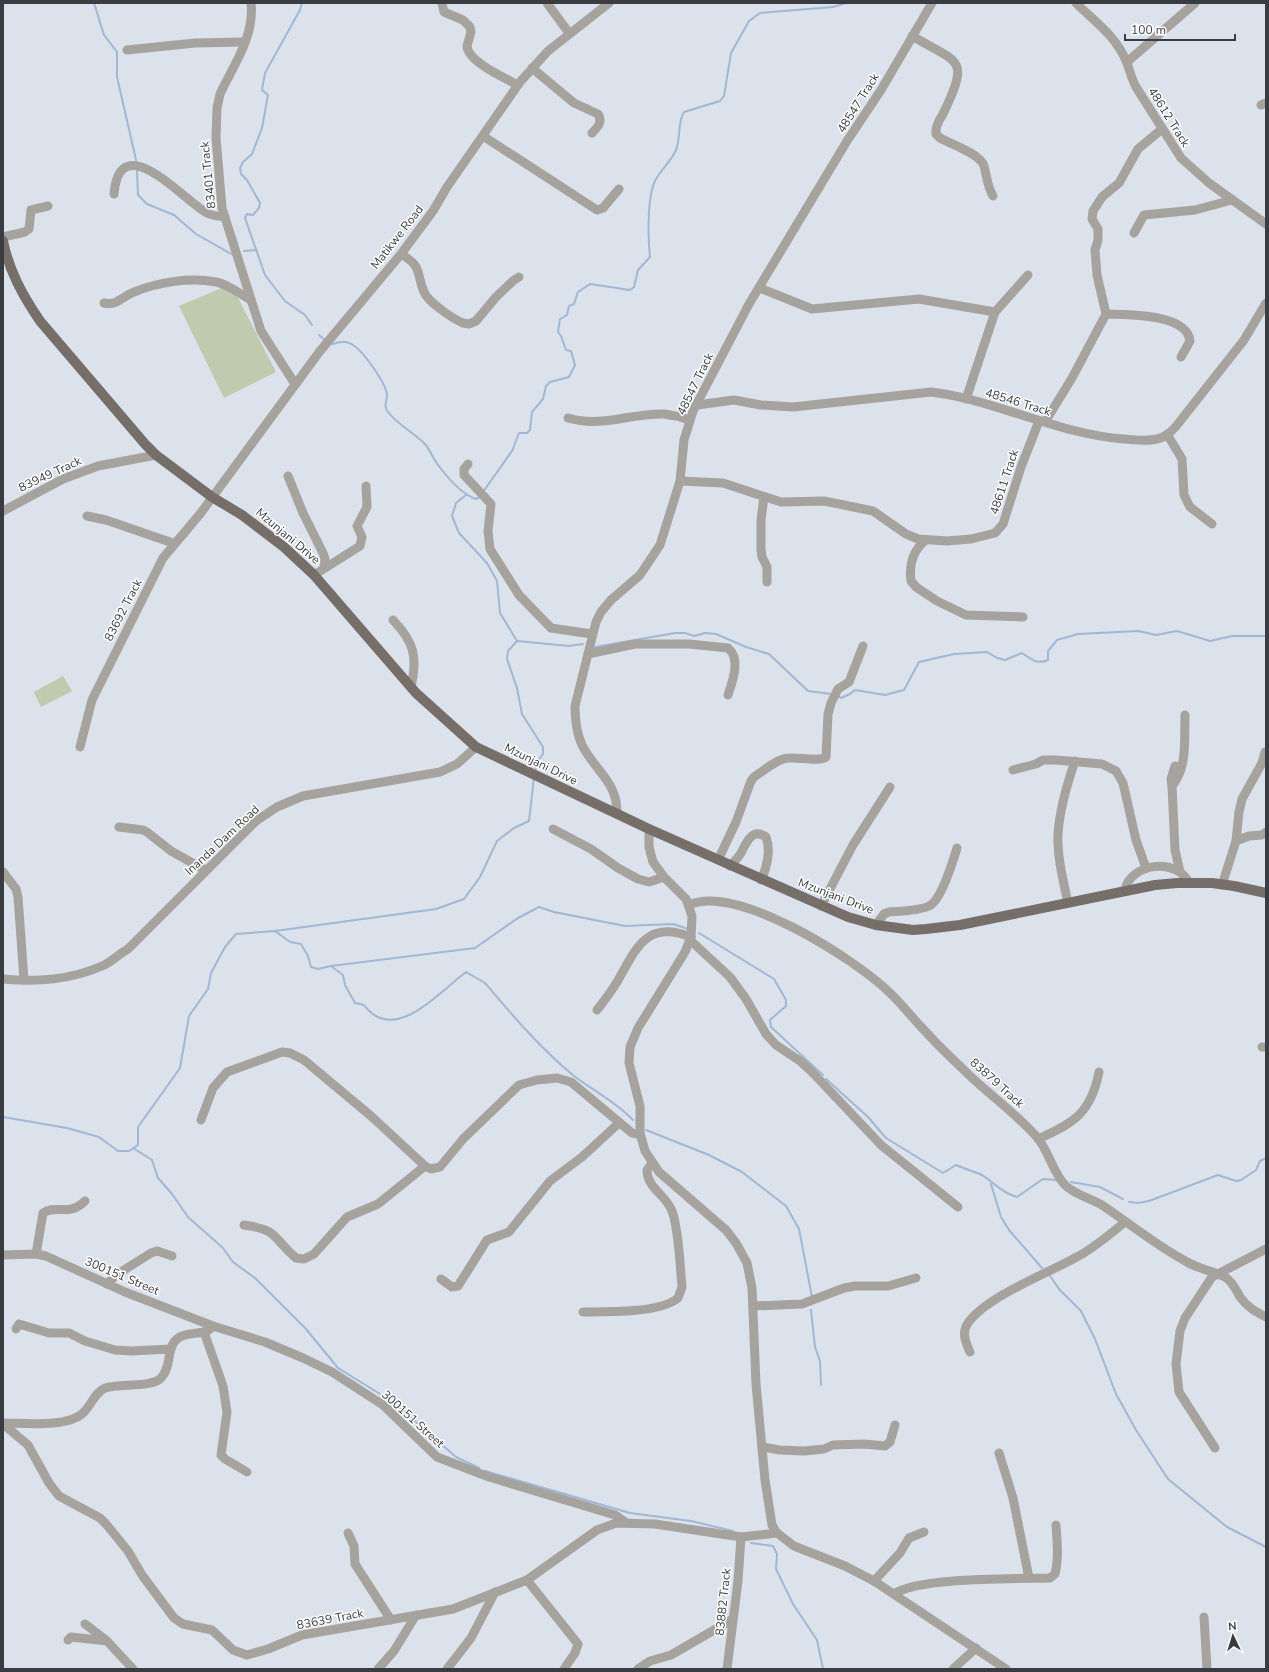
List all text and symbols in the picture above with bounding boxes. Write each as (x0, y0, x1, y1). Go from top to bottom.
scale bar (1125, 16, 1235, 42)
text: 100 m (1131, 22, 1166, 38)
street label: 48547 Track (833, 69, 883, 136)
street label: 48612 Track (1144, 84, 1194, 151)
street label: 83401 Track (196, 140, 219, 209)
street label: Matikwe Road (367, 202, 427, 272)
street label: 48547 Track (673, 349, 717, 418)
street label: 48546 Track (983, 384, 1054, 420)
street label: 48611 Track (986, 446, 1022, 517)
street label: 83949 Track (16, 452, 85, 496)
street label: Mzunjani Drive (252, 504, 324, 568)
street label: 83692 Track (101, 575, 146, 644)
street label: Mzunjani Drive (502, 739, 580, 789)
street label: Inanda Dam Road (181, 801, 263, 879)
street label: Mzunjani Drive (796, 874, 876, 918)
street label: 83879 Track (967, 1054, 1028, 1112)
street label: 300151 Street (82, 1253, 162, 1299)
street label: 300151 Street (378, 1387, 448, 1452)
street label: 83882 Track (712, 1567, 735, 1636)
street label: 83639 Track (295, 1605, 366, 1633)
north arrow (1213, 1616, 1253, 1656)
text: N (1228, 1619, 1237, 1634)

